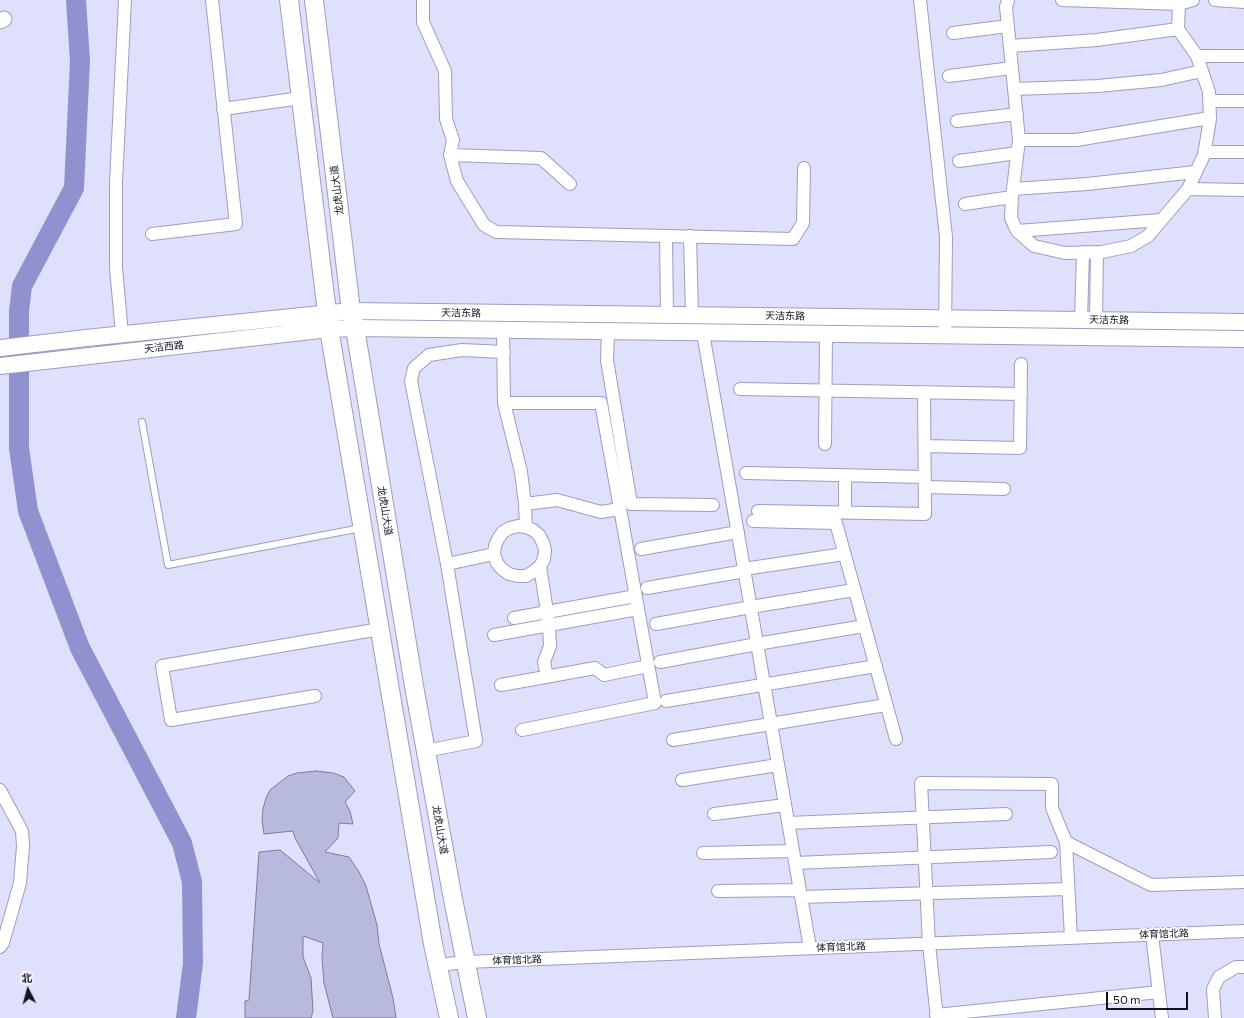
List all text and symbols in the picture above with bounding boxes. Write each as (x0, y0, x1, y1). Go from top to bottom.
street label: 龙虎山大道 (328, 164, 346, 216)
street label: 天洁东路 (441, 307, 481, 319)
street label: 天洁东路 (765, 310, 805, 322)
street label: 天洁东路 (1089, 314, 1129, 326)
street label: 天洁西路 (143, 339, 185, 355)
street label: 龙虎山大道 (375, 485, 395, 537)
street label: 龙虎山大道 (430, 804, 450, 856)
street label: 体育馆北路 (1139, 927, 1189, 941)
street label: 体育馆北路 (816, 940, 866, 954)
street label: 体育馆北路 (492, 953, 542, 967)
north arrow (8, 970, 48, 1010)
text: 北 (21, 971, 33, 985)
scale bar (1108, 984, 1190, 1010)
text: 50 m (1113, 992, 1141, 1006)

